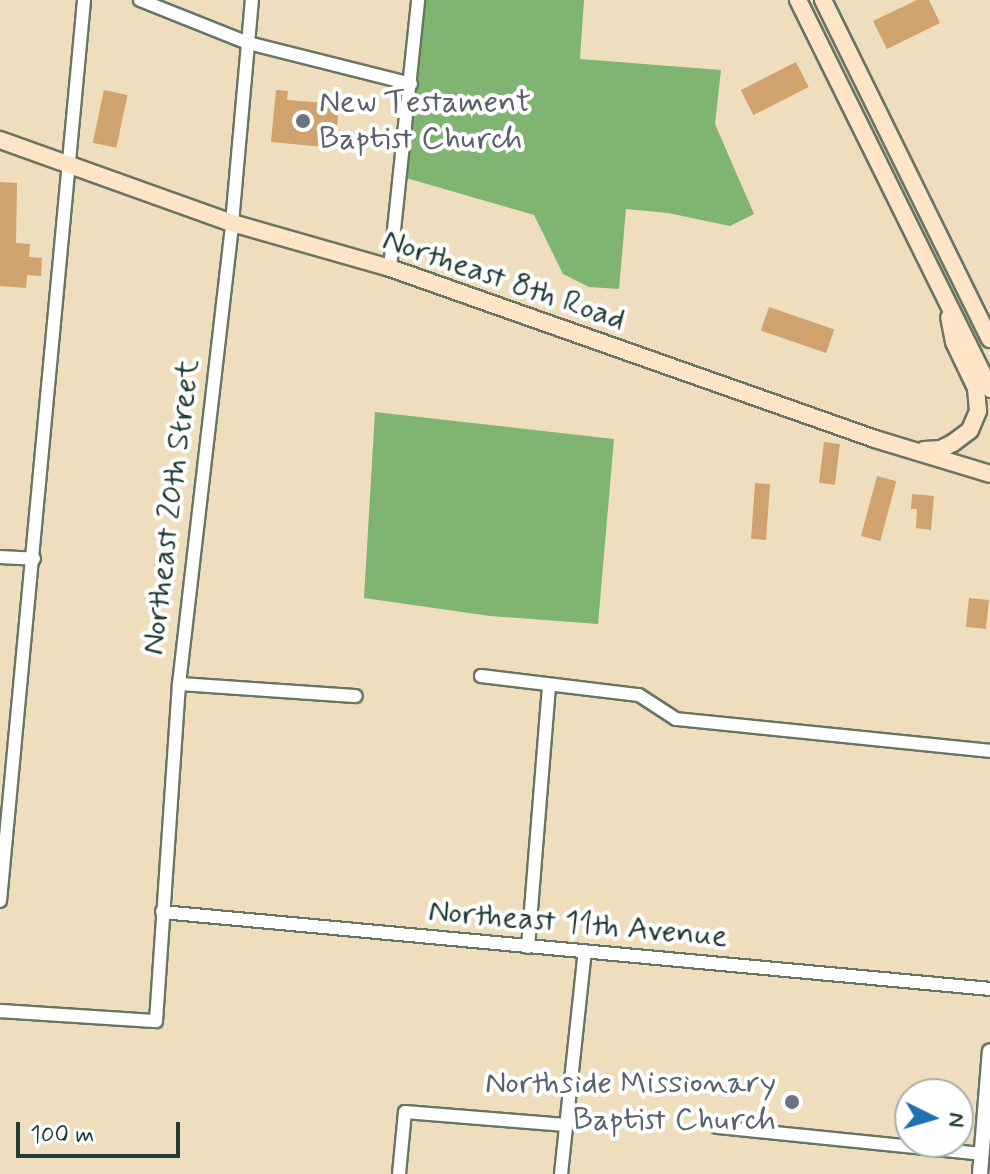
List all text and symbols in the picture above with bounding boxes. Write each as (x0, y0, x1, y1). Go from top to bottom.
place label: New Testament Baptist Church (319, 84, 524, 159)
marker: New Testament Baptist Church (294, 112, 312, 130)
street label: Northeast 8th Road (378, 220, 630, 340)
street label: Northeast 20th Street (134, 357, 208, 657)
street label: Northeast 11th Avenue (427, 892, 729, 956)
place label: Northside Missionary Baptist Church (498, 1065, 776, 1140)
north arrow (894, 1078, 974, 1158)
marker: Northside Missionary Baptist Church (783, 1093, 801, 1111)
scale bar (20, 1106, 184, 1156)
text: N (941, 1111, 971, 1128)
text: 100 m (30, 1120, 94, 1151)

